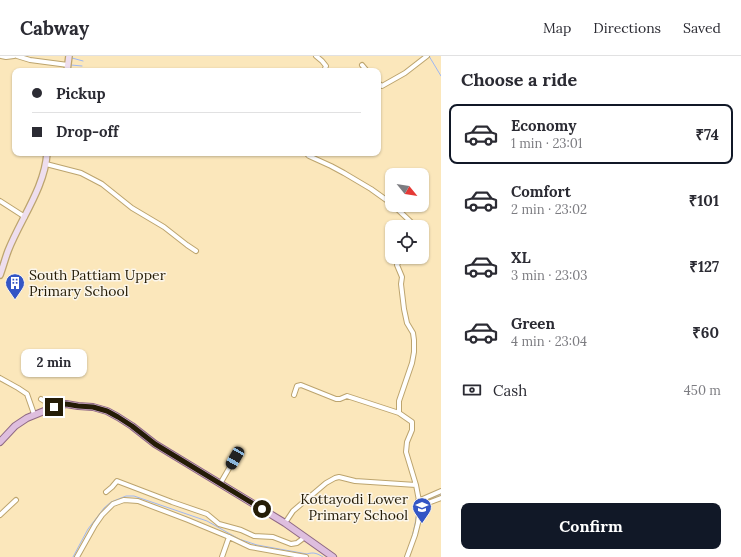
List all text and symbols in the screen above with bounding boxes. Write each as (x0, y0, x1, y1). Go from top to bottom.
text: Cabway (20, 16, 89, 40)
text: Map (543, 19, 571, 37)
text: Directions (593, 19, 661, 37)
text: Saved (683, 19, 721, 37)
text: Choose a ride (461, 68, 577, 91)
text: Pickup (56, 84, 105, 103)
icon: car (463, 116, 499, 152)
text: Economy (511, 116, 576, 135)
text: Drop-off (56, 122, 118, 141)
text: ₹74 (695, 125, 719, 144)
text: 1 min · 23:01 (511, 135, 583, 152)
north arrow (385, 168, 429, 212)
map controls (385, 168, 429, 264)
icon: car (463, 182, 499, 218)
text: Comfort (511, 182, 571, 201)
text: ₹101 (689, 191, 719, 210)
text: 2 min · 23:02 (511, 201, 587, 218)
button: locate (385, 220, 429, 264)
icon: car (463, 248, 499, 284)
text: XL (511, 248, 531, 267)
text: ₹127 (689, 257, 719, 276)
place label: South Pattiam Upper Primary School (29, 266, 166, 300)
text: 3 min · 23:03 (511, 267, 588, 284)
building icon: South Pattiam Upper Primary School (4, 272, 26, 300)
icon: car (463, 314, 499, 350)
text: Green (511, 314, 555, 333)
text: ₹60 (692, 323, 719, 342)
text: 4 min · 23:04 (511, 333, 587, 350)
callout: 2 min (21, 349, 87, 377)
text: 2 min (37, 354, 71, 371)
icon: cash (461, 379, 483, 401)
text: Cash (493, 381, 527, 400)
text: 450 m (684, 382, 721, 399)
route end (45, 398, 63, 416)
car (224, 445, 246, 471)
place label: Kottayodi Lower Primary School (300, 490, 408, 524)
school or university icon: Kottayodi Lower Primary School (411, 496, 433, 524)
route start (253, 500, 271, 518)
button: Confirm (461, 503, 721, 549)

